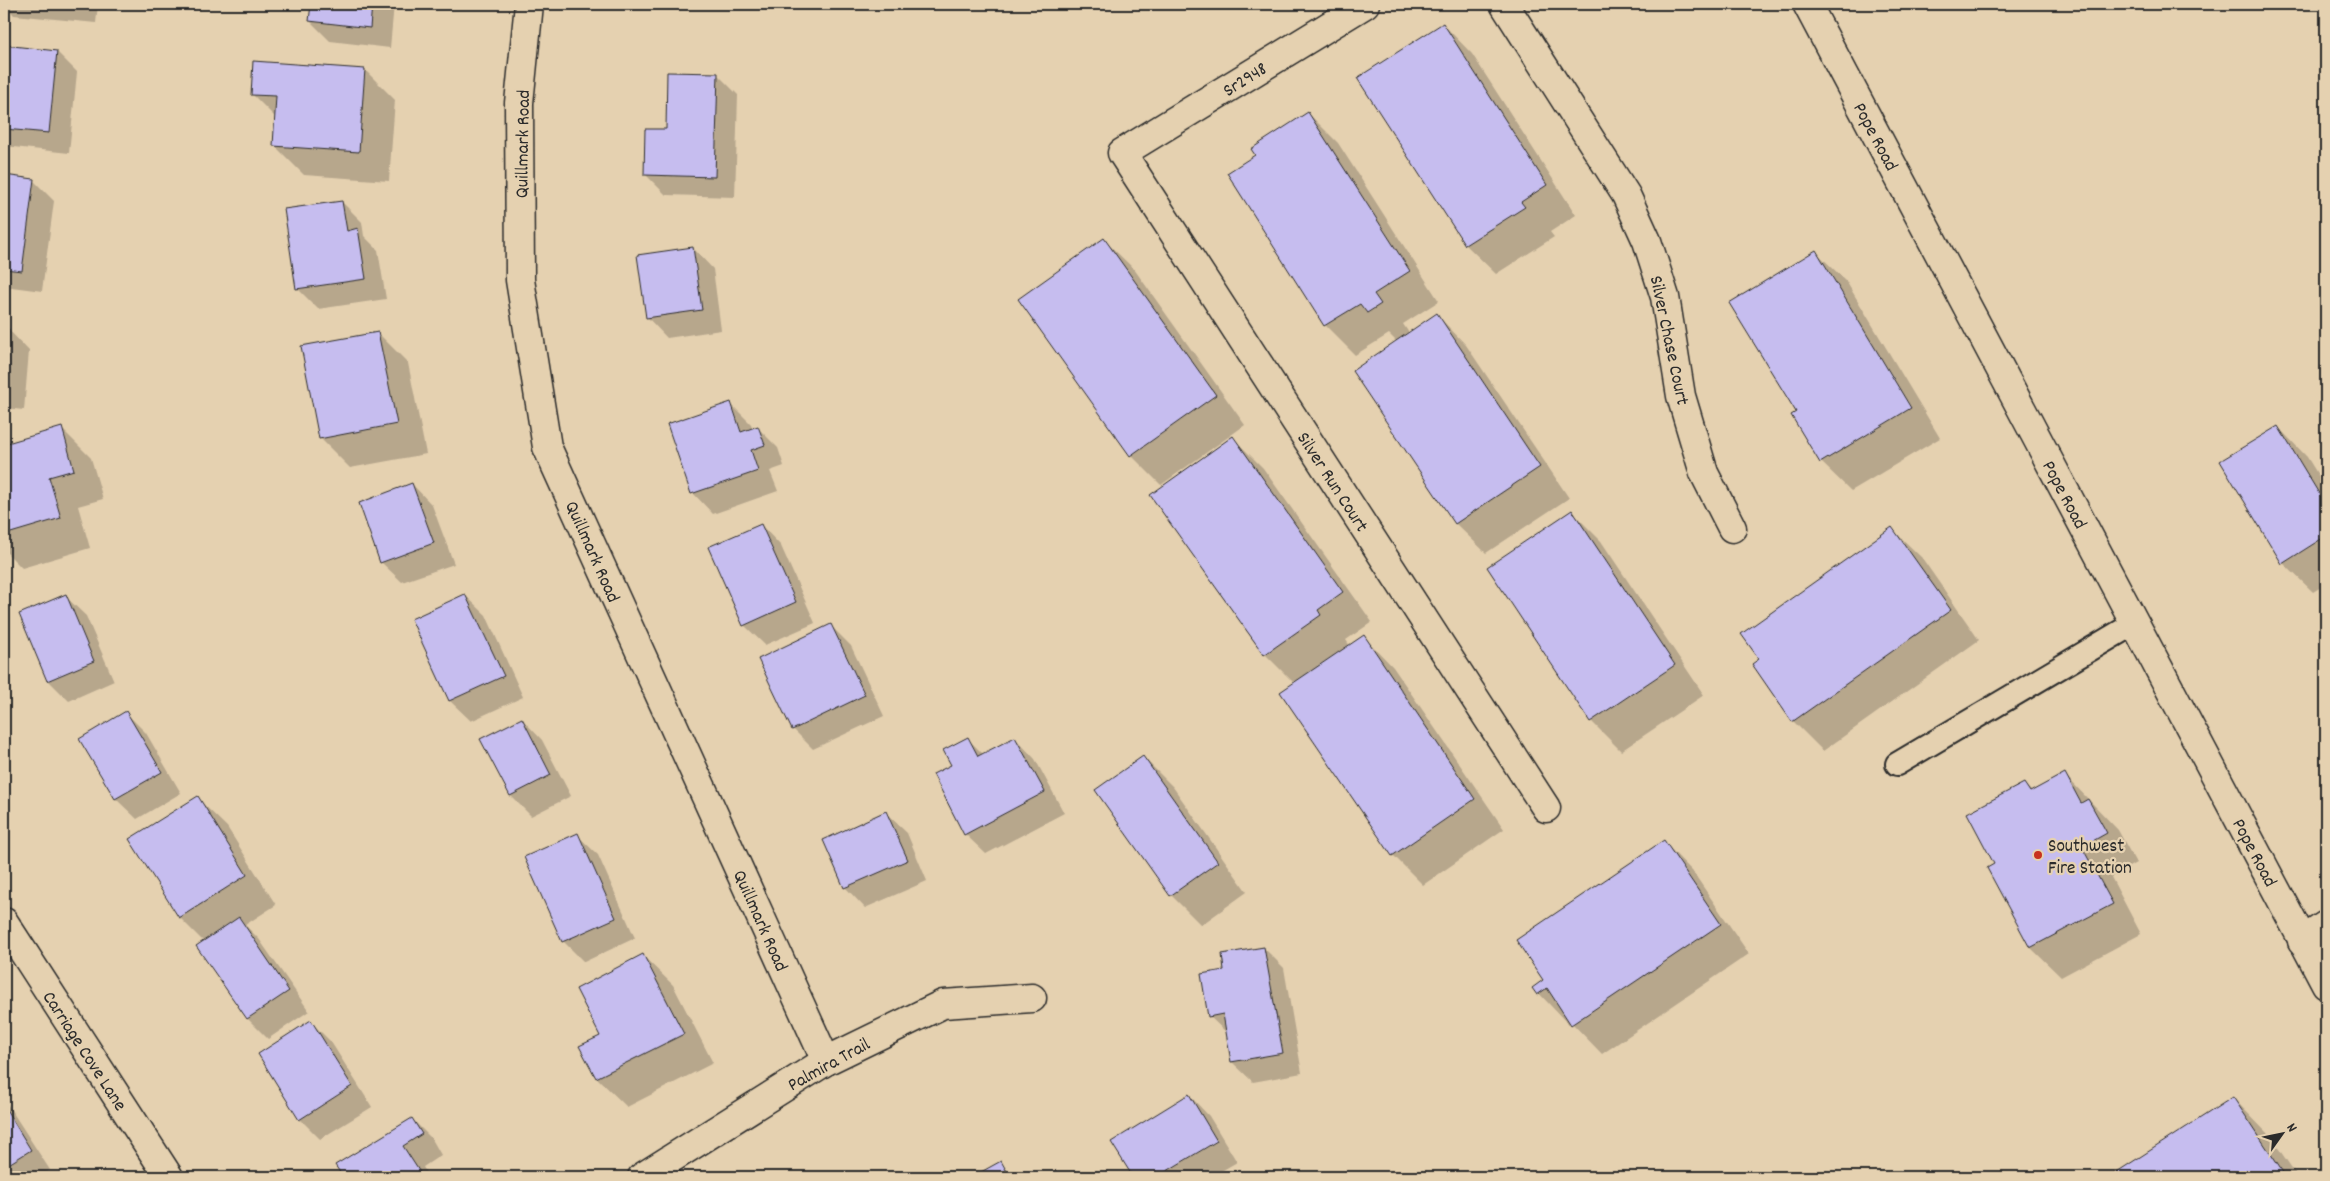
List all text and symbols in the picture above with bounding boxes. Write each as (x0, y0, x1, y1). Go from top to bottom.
street label: Sr2948 (1218, 57, 1273, 105)
street label: Quillmark Road (510, 90, 539, 199)
street label: Pope Road (1845, 99, 1903, 177)
street label: Silver Chase Court (1641, 273, 1694, 408)
street label: Silver Run Court (1288, 427, 1374, 538)
street label: Pope Road (2034, 457, 2092, 535)
street label: Quillmark Road (556, 497, 625, 607)
street label: Pope Road (2224, 815, 2282, 893)
place label: Southwest Fire Station (2048, 834, 2132, 883)
marker: Southwest Fire Station (2032, 849, 2044, 861)
street label: Quillmark Road (724, 866, 793, 976)
street label: Carriage Cove Lane (34, 987, 132, 1117)
street label: Palmira Trail (784, 1032, 876, 1100)
north arrow (2258, 1108, 2308, 1158)
text: N (2281, 1120, 2302, 1136)

